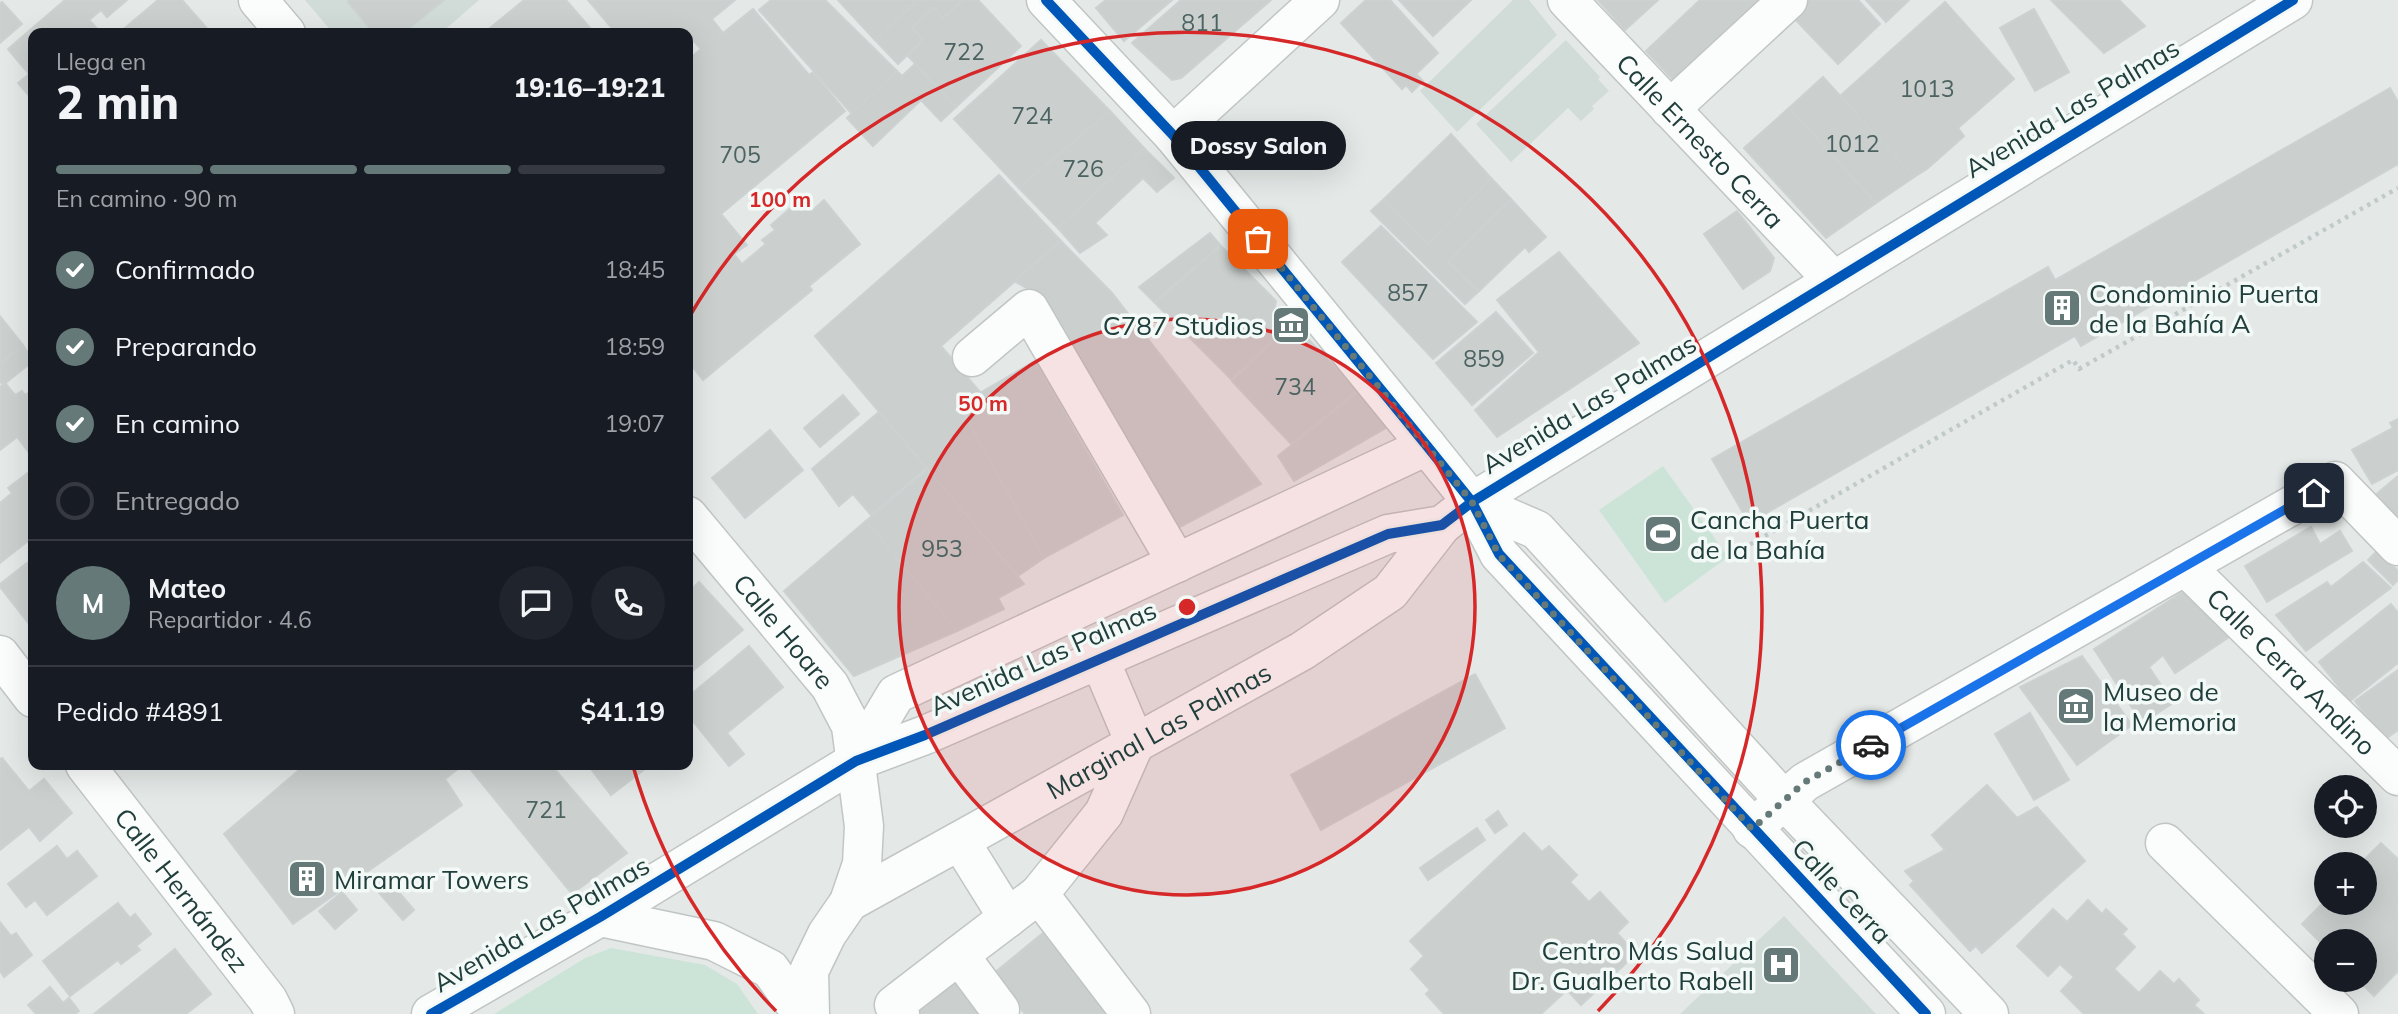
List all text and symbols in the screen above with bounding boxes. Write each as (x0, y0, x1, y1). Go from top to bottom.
house number: 811 (1181, 8, 1223, 37)
street label: Avenida Las Palmas (1959, 31, 2185, 185)
house number: 722 (943, 37, 985, 66)
street label: Calle Ernesto Cerra (1610, 46, 1792, 235)
text: Llega en (56, 47, 146, 76)
text: 19:16–19:21 (514, 71, 665, 104)
text: 2 min (56, 73, 179, 131)
house number: 1013 (1899, 74, 1955, 103)
house number: 724 (1011, 101, 1053, 130)
callout: Dossy Salon (1170, 120, 1346, 169)
house number: 1012 (1824, 129, 1880, 158)
text: Dossy Salon (1190, 131, 1327, 160)
house number: 705 (719, 140, 761, 169)
house number: 726 (1062, 154, 1104, 183)
text: En camino · 90 m (56, 184, 238, 213)
text: 100 m (749, 186, 811, 212)
pin (1228, 209, 1288, 269)
icon: bag (1239, 220, 1277, 258)
icon: check (56, 251, 94, 289)
text: Confirmado (115, 253, 255, 286)
text: 18:45 (605, 255, 665, 284)
place label: Condominio Puerta de la Bahía A (2089, 277, 2319, 340)
house number: 857 (1387, 278, 1429, 307)
building icon: Condominio Puerta de la Bahía A (2041, 287, 2083, 329)
museum icon: C787 Studios (1270, 304, 1312, 346)
place label: C787 Studios (1103, 309, 1264, 342)
street label: Avenida Las Palmas (1476, 327, 1702, 481)
icon: check (56, 328, 94, 366)
text: Preparando (115, 330, 257, 363)
text: 18:59 (605, 332, 665, 361)
house number: 859 (1463, 344, 1505, 373)
house number: 734 (1274, 372, 1316, 401)
text: 50 m (958, 390, 1008, 416)
icon: check (56, 405, 94, 443)
text: En camino (115, 407, 240, 440)
text: 19:07 (605, 409, 665, 438)
pin (2284, 463, 2344, 523)
icon: home (2295, 474, 2333, 512)
text: Entregado (115, 484, 240, 517)
place label: Cancha Puerta de la Bahía (1690, 503, 1869, 566)
sports icon: Cancha Puerta de la Bahía (1642, 513, 1684, 555)
house number: 953 (921, 534, 963, 563)
button: chat (499, 566, 573, 640)
button: phone (591, 566, 665, 640)
street label: Calle Hoare (727, 567, 842, 695)
text: Mateo (148, 572, 226, 605)
street label: Calle Cerra Andino (2200, 581, 2383, 762)
text: M (82, 587, 104, 620)
street label: Avenida Las Palmas (925, 593, 1161, 723)
centre of rings (1175, 595, 1199, 619)
text: Repartidor · 4.6 (148, 605, 312, 634)
street label: Marginal Las Palmas (1040, 655, 1277, 806)
place label: Museo de la Memoria (2103, 675, 2237, 738)
museum icon: Museo de la Memoria (2055, 685, 2097, 727)
text: Pedido #4891 (56, 695, 224, 728)
text: $41.19 (581, 695, 665, 728)
courier (1836, 710, 1906, 780)
icon: car (1852, 726, 1890, 764)
map controls (2314, 775, 2377, 992)
button: locate (2314, 775, 2377, 838)
house number: 721 (525, 795, 567, 824)
street label: Calle Hernández (108, 801, 256, 978)
street label: Calle Cerra (1785, 832, 1899, 950)
street label: Avenida Las Palmas (427, 849, 655, 999)
button: + (2314, 852, 2377, 915)
building icon: Miramar Towers (286, 858, 328, 900)
place label: Miramar Towers (334, 863, 529, 896)
button: − (2314, 929, 2377, 992)
place label: Centro Más Salud Dr. Gualberto Rabell (1511, 934, 1754, 997)
hospital icon: Centro Más Salud Dr. Gualberto Rabell (1760, 944, 1802, 986)

